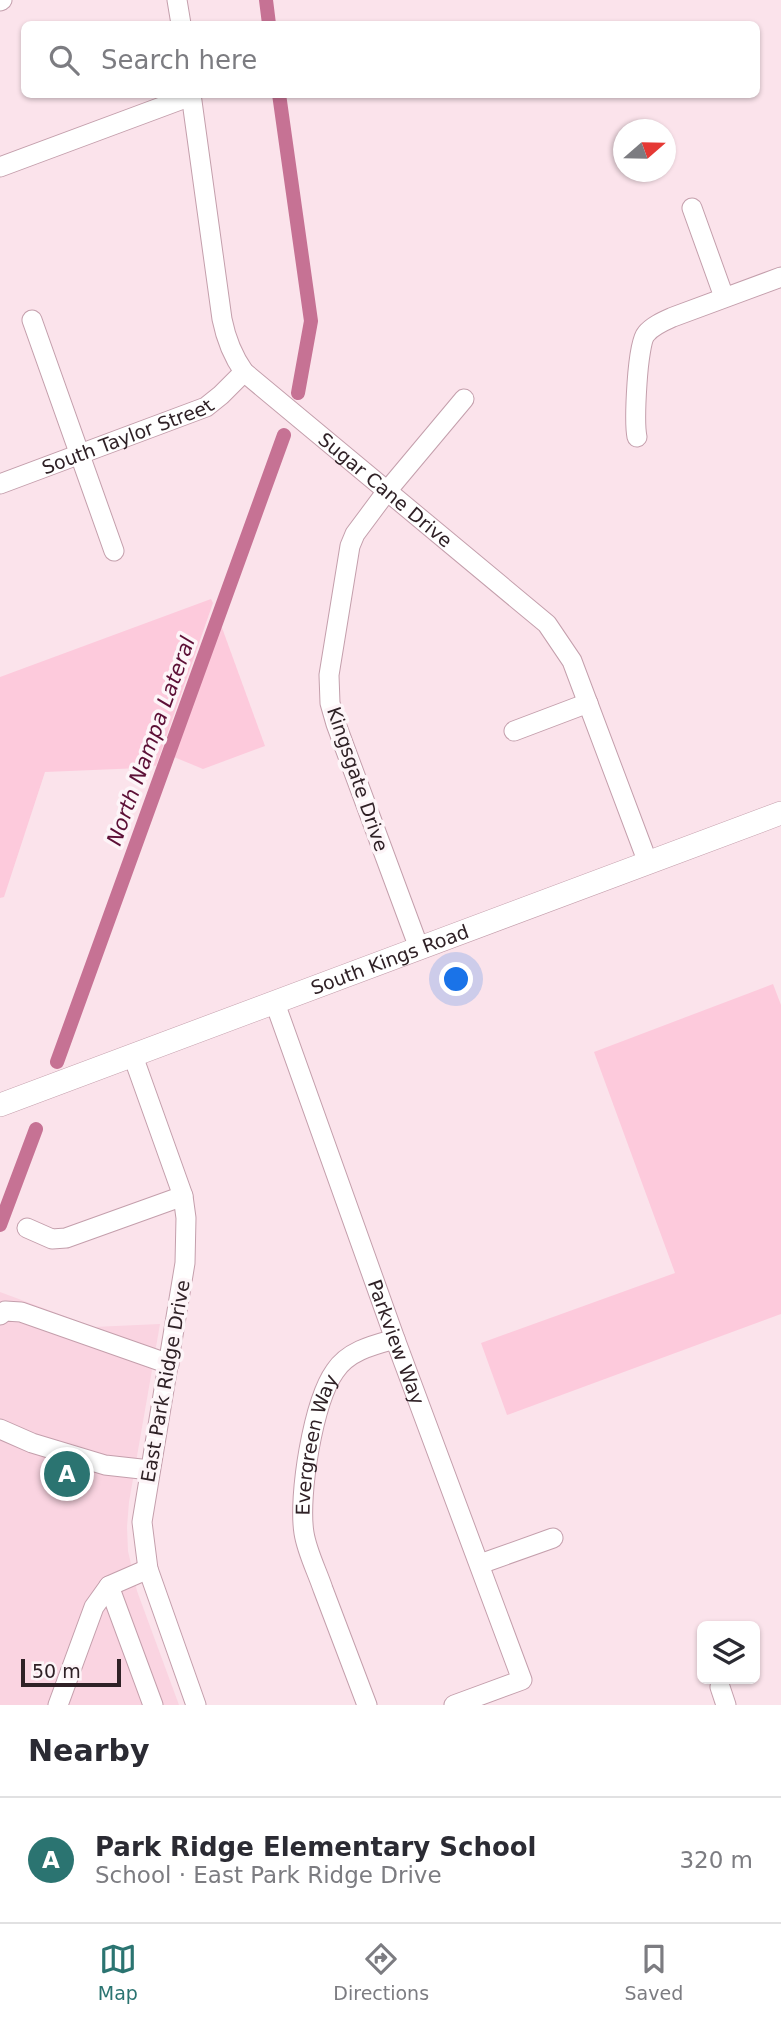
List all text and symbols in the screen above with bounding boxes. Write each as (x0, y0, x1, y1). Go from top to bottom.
search box (21, 21, 760, 98)
icon: search (45, 41, 83, 79)
text: Search here (101, 45, 257, 75)
north arrow (613, 119, 676, 182)
street label: South Taylor Street (39, 394, 218, 478)
street label: Sugar Cane Drive (314, 428, 457, 552)
water label: North Nampa Lateral (102, 633, 200, 849)
street label: Kingsgate Drive (323, 704, 393, 854)
street label: South Kings Road (308, 920, 472, 999)
your location (439, 962, 473, 996)
street label: Parkview Way (364, 1276, 429, 1407)
street label: East Park Ridge Drive (136, 1278, 194, 1484)
street label: Evergreen Way (292, 1370, 342, 1516)
pin: A (44, 1448, 90, 1500)
map controls (697, 1621, 760, 1684)
button: layers (697, 1621, 760, 1684)
scale bar (21, 1656, 121, 1688)
text: 50 m (32, 1660, 81, 1682)
text: Nearby (28, 1733, 150, 1768)
text: Park Ridge Elementary School (95, 1832, 537, 1862)
text: A (42, 1847, 60, 1873)
text: 320 m (679, 1847, 753, 1873)
text: School · East Park Ridge Drive (95, 1862, 442, 1888)
tab: Map (98, 1940, 138, 2004)
tab: Directions (333, 1940, 429, 2004)
tab: Saved (625, 1940, 683, 2004)

